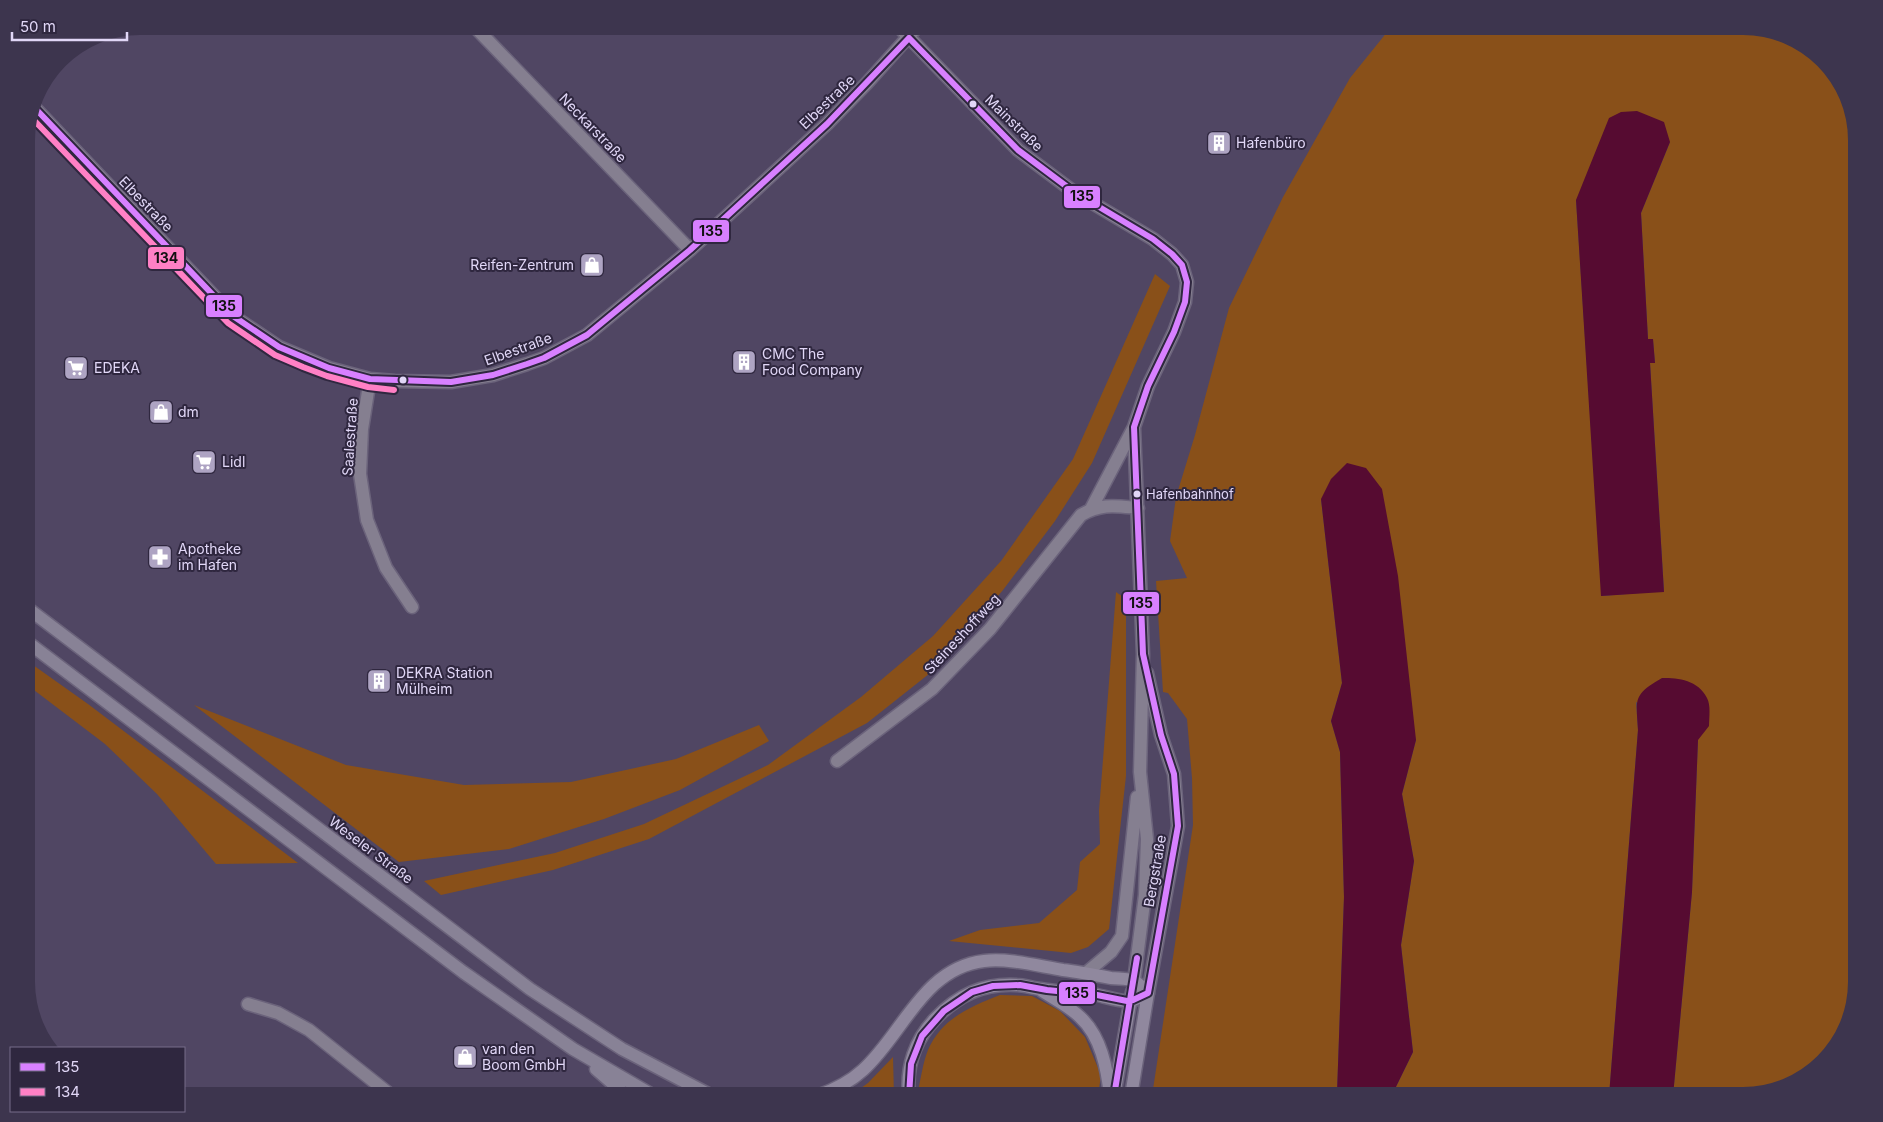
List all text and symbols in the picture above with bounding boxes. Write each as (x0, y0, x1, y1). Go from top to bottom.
scale bar (12, 10, 128, 42)
text: 50 m (20, 17, 56, 36)
street label: Elbestraße (795, 71, 858, 132)
street label: Neckarstraße (556, 90, 631, 166)
street label: Mainstraße (982, 91, 1047, 154)
unlabelled marker (968, 99, 978, 109)
building icon: Hafenbüro (1206, 130, 1232, 156)
place label: Hafenbüro (1236, 134, 1306, 151)
street label: Elbestraße (116, 172, 177, 235)
line badge: 135 (1063, 185, 1101, 209)
text: 135 (1070, 187, 1094, 204)
line badge: 135 (692, 219, 730, 243)
text: 135 (699, 222, 723, 239)
line badge: 134 (147, 246, 185, 270)
text: 134 (154, 249, 178, 266)
shop icon: Reifen-Zentrum (579, 252, 605, 278)
place label: Reifen-Zentrum (470, 256, 574, 273)
line badge: 135 (205, 294, 243, 318)
text: 135 (212, 297, 236, 314)
street label: Elbestraße (482, 328, 554, 369)
place label: CMC The Food Company (762, 345, 863, 378)
building icon: CMC The Food Company (731, 349, 757, 375)
supermarket icon: EDEKA (63, 355, 89, 381)
place label: EDEKA (94, 359, 140, 376)
unlabelled marker (398, 375, 408, 385)
street label: Saalestraße (338, 397, 361, 477)
shop icon: dm (148, 399, 174, 425)
place label: dm (178, 403, 199, 420)
supermarket icon: Lidl (191, 449, 217, 475)
place label: Lidl (222, 453, 245, 470)
place label: Hafenbahnhof (1146, 486, 1234, 502)
marker: Hafenbahnhof (1132, 489, 1142, 499)
place label: Apotheke im Hafen (178, 540, 241, 573)
pharmacy icon: Apotheke im Hafen (147, 544, 173, 570)
street label: Steineshoffweg (920, 590, 1003, 677)
line badge: 135 (1122, 591, 1160, 615)
text: 135 (1129, 594, 1153, 611)
place label: DEKRA Station Mülheim (396, 664, 493, 697)
building icon: DEKRA Station Mülheim (366, 668, 392, 694)
street label: Weseler Straße (326, 812, 417, 887)
street label: Bergstraße (1140, 834, 1169, 908)
line badge: 135 (1058, 981, 1096, 1005)
text: 135 (1065, 984, 1089, 1001)
place label: van den Boom GmbH (482, 1040, 566, 1073)
shop icon: van den Boom GmbH (452, 1044, 478, 1070)
legend (10, 1047, 185, 1112)
text: 135 (55, 1057, 80, 1076)
text: 134 (55, 1082, 80, 1101)

